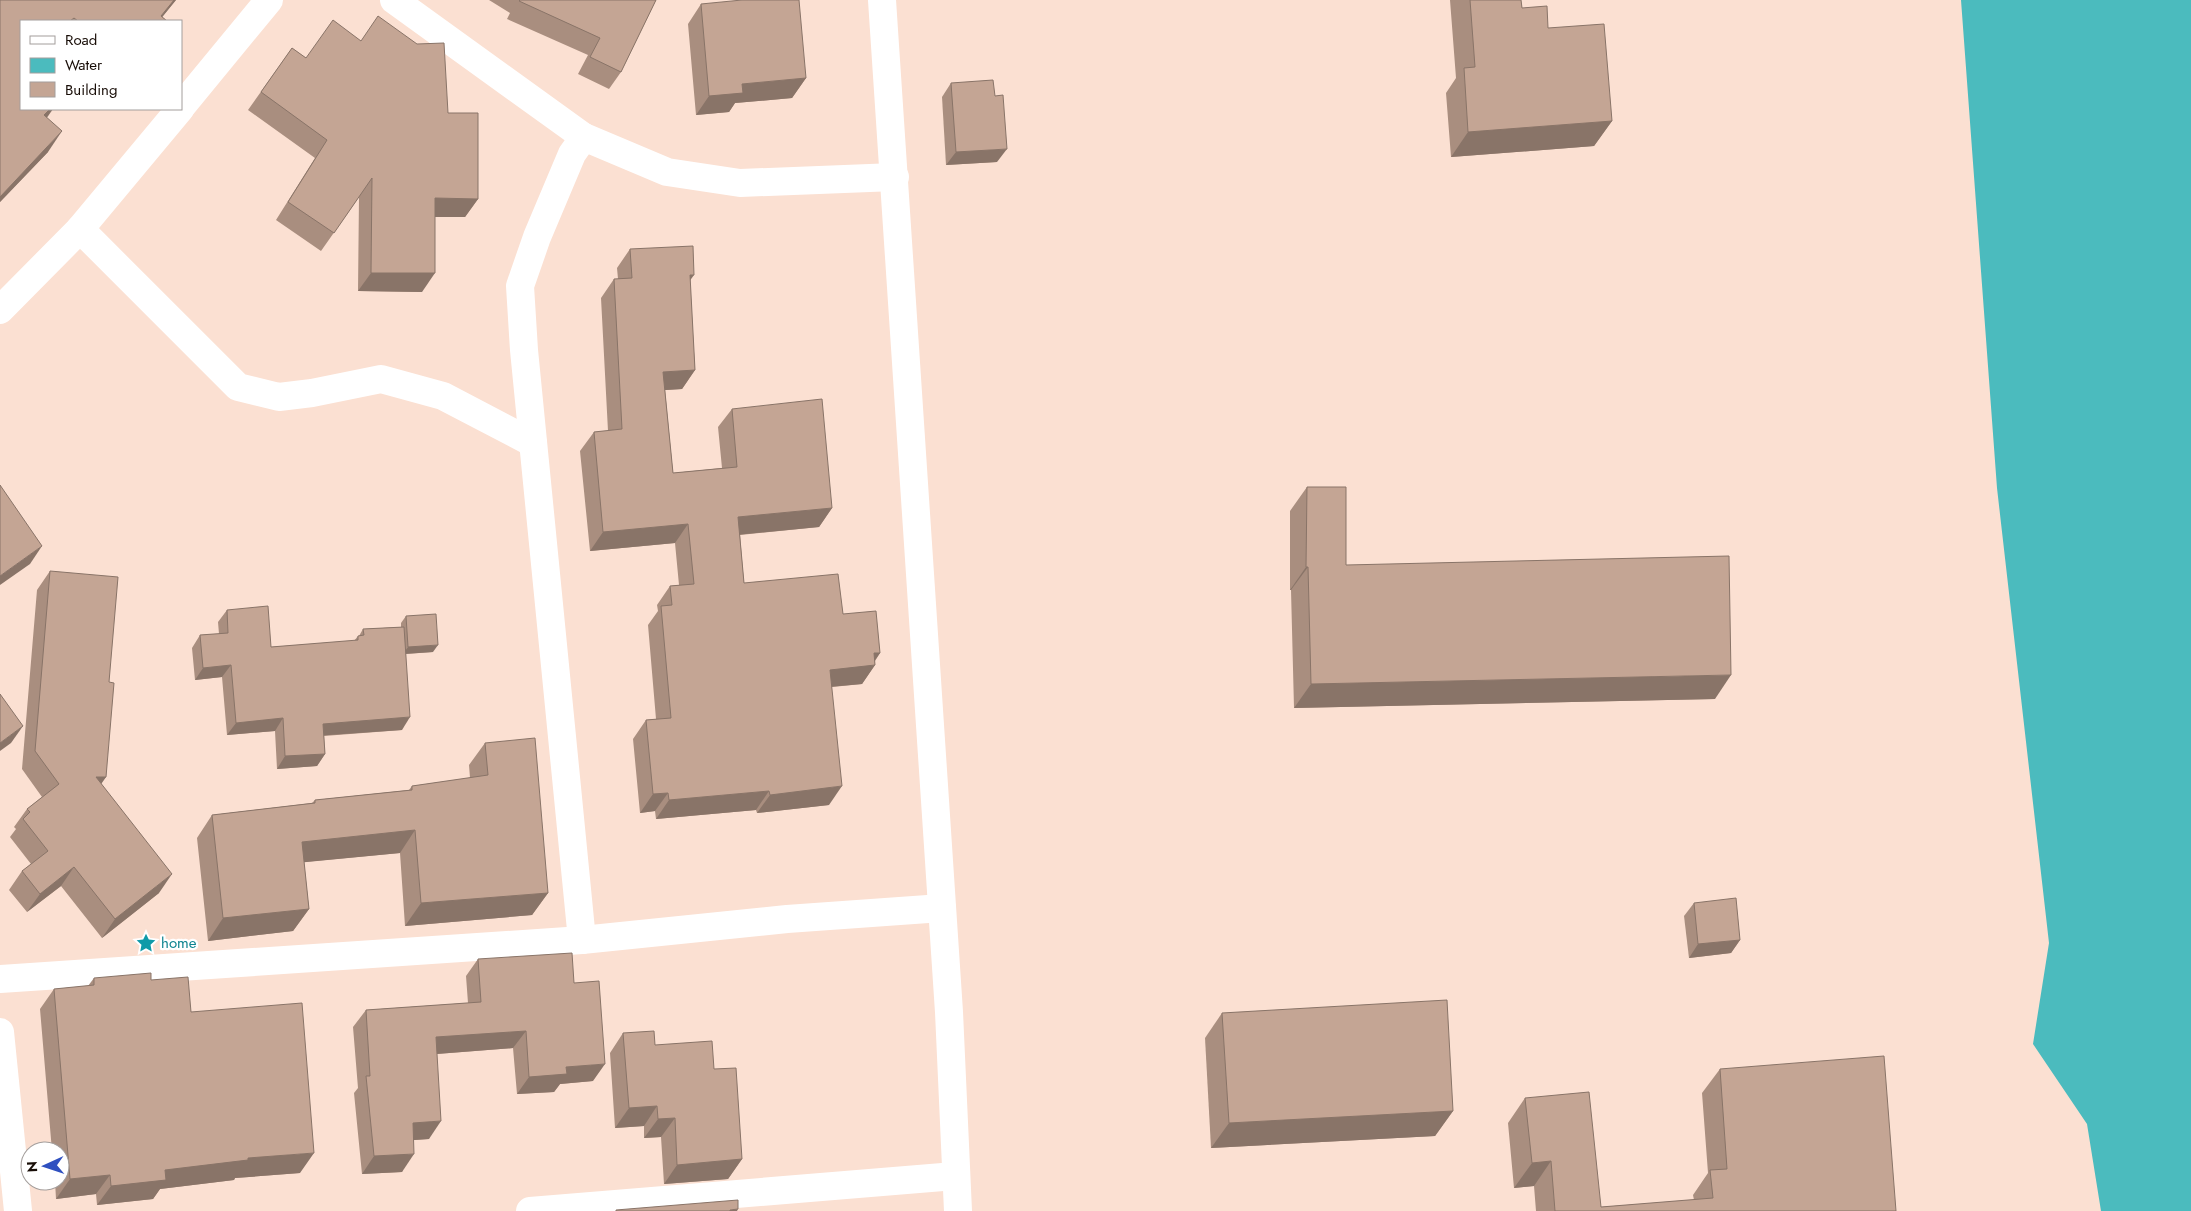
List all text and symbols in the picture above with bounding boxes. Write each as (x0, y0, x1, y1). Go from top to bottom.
legend (20, 20, 182, 110)
text: Road (65, 29, 97, 51)
text: Water (65, 54, 103, 76)
text: Building (65, 79, 117, 101)
place icon: home (135, 932, 157, 954)
place label: home (161, 932, 197, 954)
north arrow (20, 1141, 70, 1191)
text: N (22, 1161, 42, 1173)

